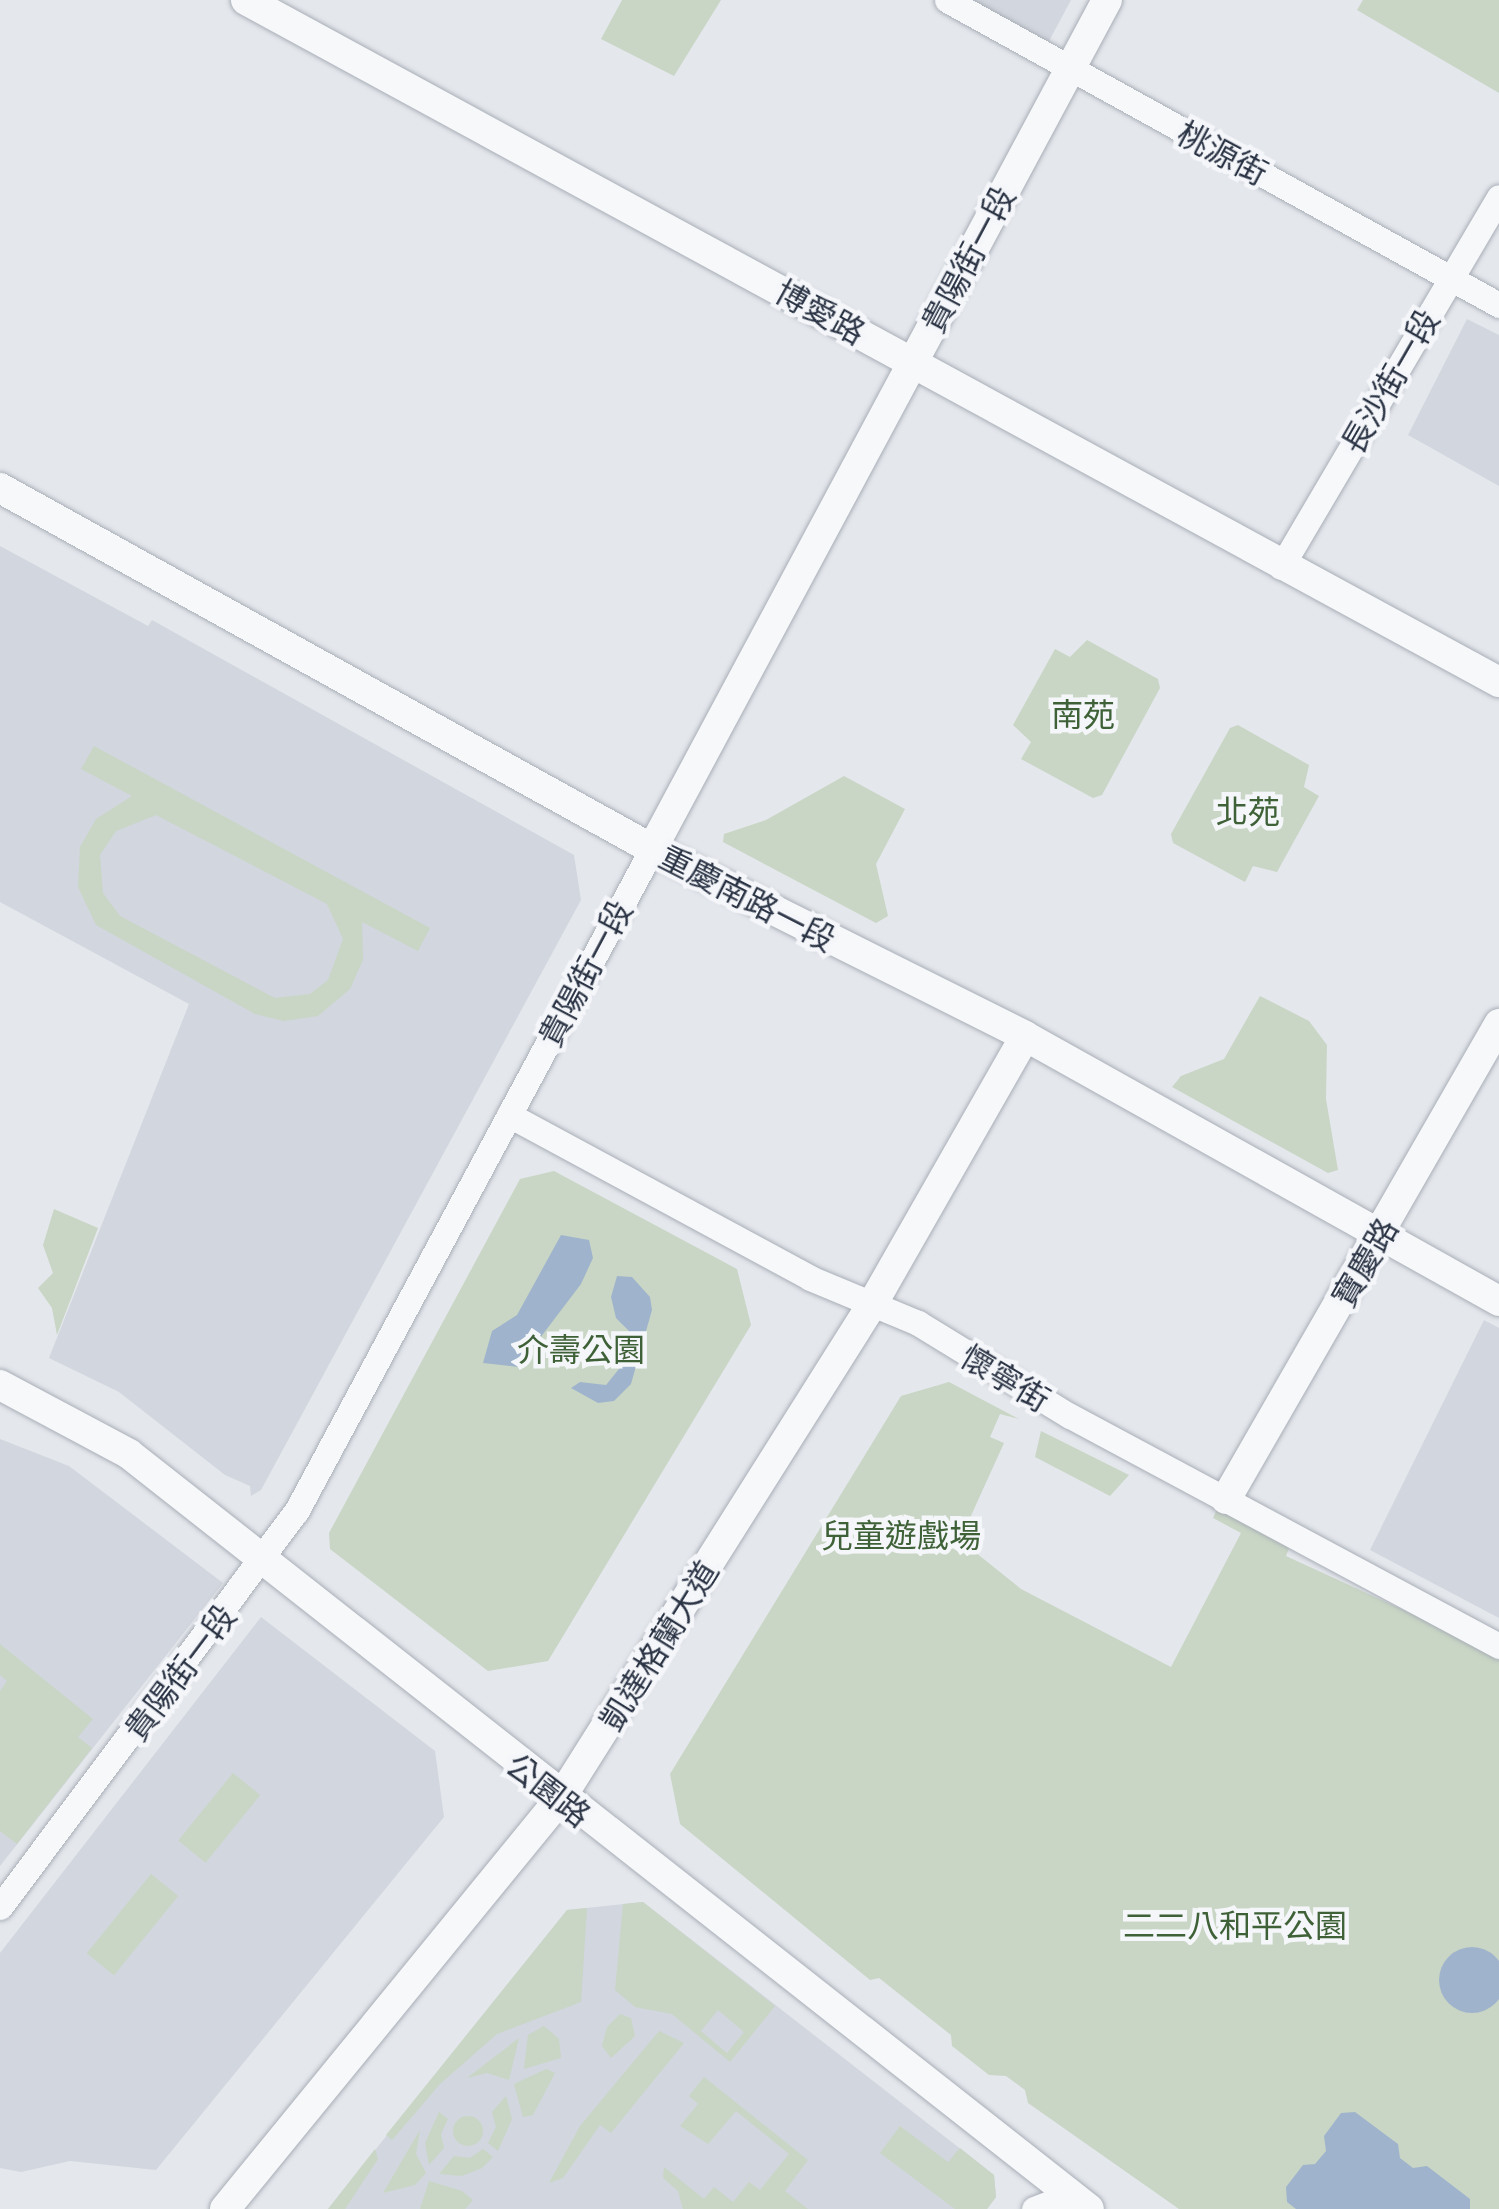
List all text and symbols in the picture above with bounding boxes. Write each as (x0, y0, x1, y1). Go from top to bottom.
street label: 桃源街 (1172, 113, 1274, 191)
street label: 貴陽街一段 (912, 179, 1022, 339)
street label: 博愛路 (770, 271, 872, 351)
street label: 長沙街一段 (1332, 302, 1446, 460)
park label: 南苑 (1051, 694, 1115, 732)
park label: 北苑 (1216, 791, 1280, 829)
street label: 重慶南路一段 (654, 836, 842, 958)
street label: 貴陽街一段 (529, 893, 639, 1053)
street label: 寶慶路 (1323, 1211, 1405, 1313)
park label: 介壽公園 (517, 1329, 645, 1367)
street label: 懷寧街 (955, 1336, 1057, 1418)
park label: 兒童遊戲場 (821, 1515, 981, 1553)
street label: 凱達格蘭大道 (591, 1553, 725, 1737)
street label: 貴陽街一段 (116, 1597, 242, 1747)
street label: 公園路 (499, 1744, 599, 1834)
park label: 二二八和平公園 (1123, 1905, 1347, 1943)

